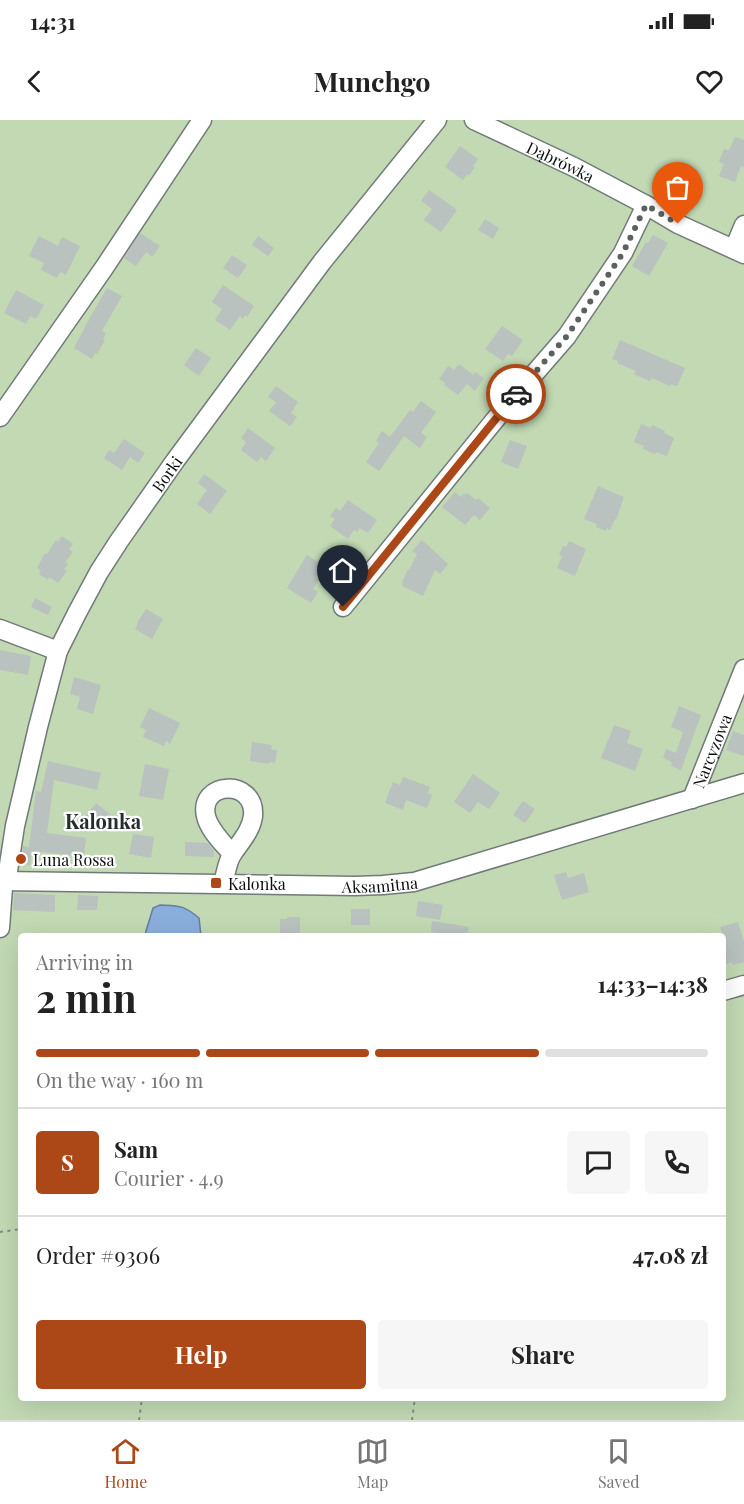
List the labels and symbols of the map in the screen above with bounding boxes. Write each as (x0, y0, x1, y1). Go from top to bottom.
street label: Dąbrówka (524, 136, 598, 186)
pin (652, 162, 703, 224)
courier (486, 364, 546, 424)
street label: Borki (146, 451, 186, 495)
pin (317, 545, 368, 607)
street label: Narcyzowa (687, 711, 736, 791)
district label: Kalonka (65, 807, 142, 834)
place label: Luna Rossa (33, 849, 114, 870)
marker: Luna Rossa (14, 852, 28, 866)
street label: Aksamitna (341, 871, 419, 897)
place label: Kalonka (228, 873, 286, 894)
marker: Kalonka (209, 876, 223, 890)

